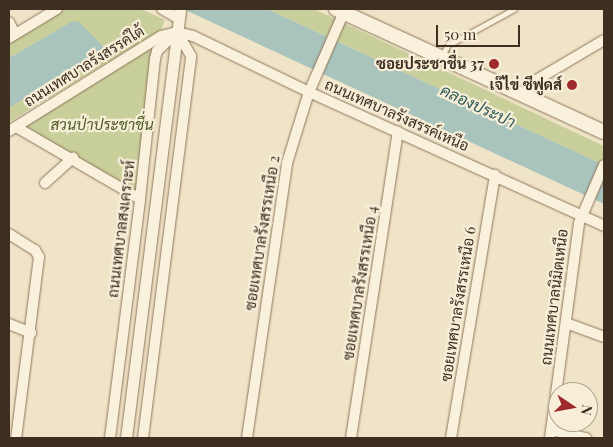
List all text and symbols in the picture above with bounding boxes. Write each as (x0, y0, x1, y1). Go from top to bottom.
scale bar (438, 15, 522, 47)
street label: ถนนเทศบาลรังสรรค์ใต้ (21, 22, 147, 110)
text: 50 m (444, 24, 476, 44)
place label: ซอยประชาชื่น 37 (376, 55, 484, 73)
marker: ซอยประชาชื่น 37 (488, 58, 500, 70)
street label: ถนนเทศบาลรังสรรค์เหนือ (322, 75, 472, 155)
place label: เจ๊ไข่ ซีฟูดส์ (490, 76, 562, 94)
marker: เจ๊ไข่ ซีฟูดส์ (566, 79, 578, 91)
water label: คลองประปา (437, 80, 519, 132)
park label: สวนป่าประชาชื่น (50, 116, 154, 134)
street label: ซอยเทศบาลรังสรรเหนือ 2 (241, 154, 283, 312)
street label: ถนนเทศบาลสงเคราะห์ (104, 159, 138, 299)
street label: ซอยเทศบาลรังสรรเหนือ 4 (339, 204, 381, 362)
street label: ซอยเทศบาลรังสรรเหนือ 6 (437, 225, 479, 383)
street label: ถนนเทศบาลนิมิตเหนือ (537, 228, 571, 366)
north arrow (548, 382, 598, 432)
text: N (577, 403, 598, 417)

